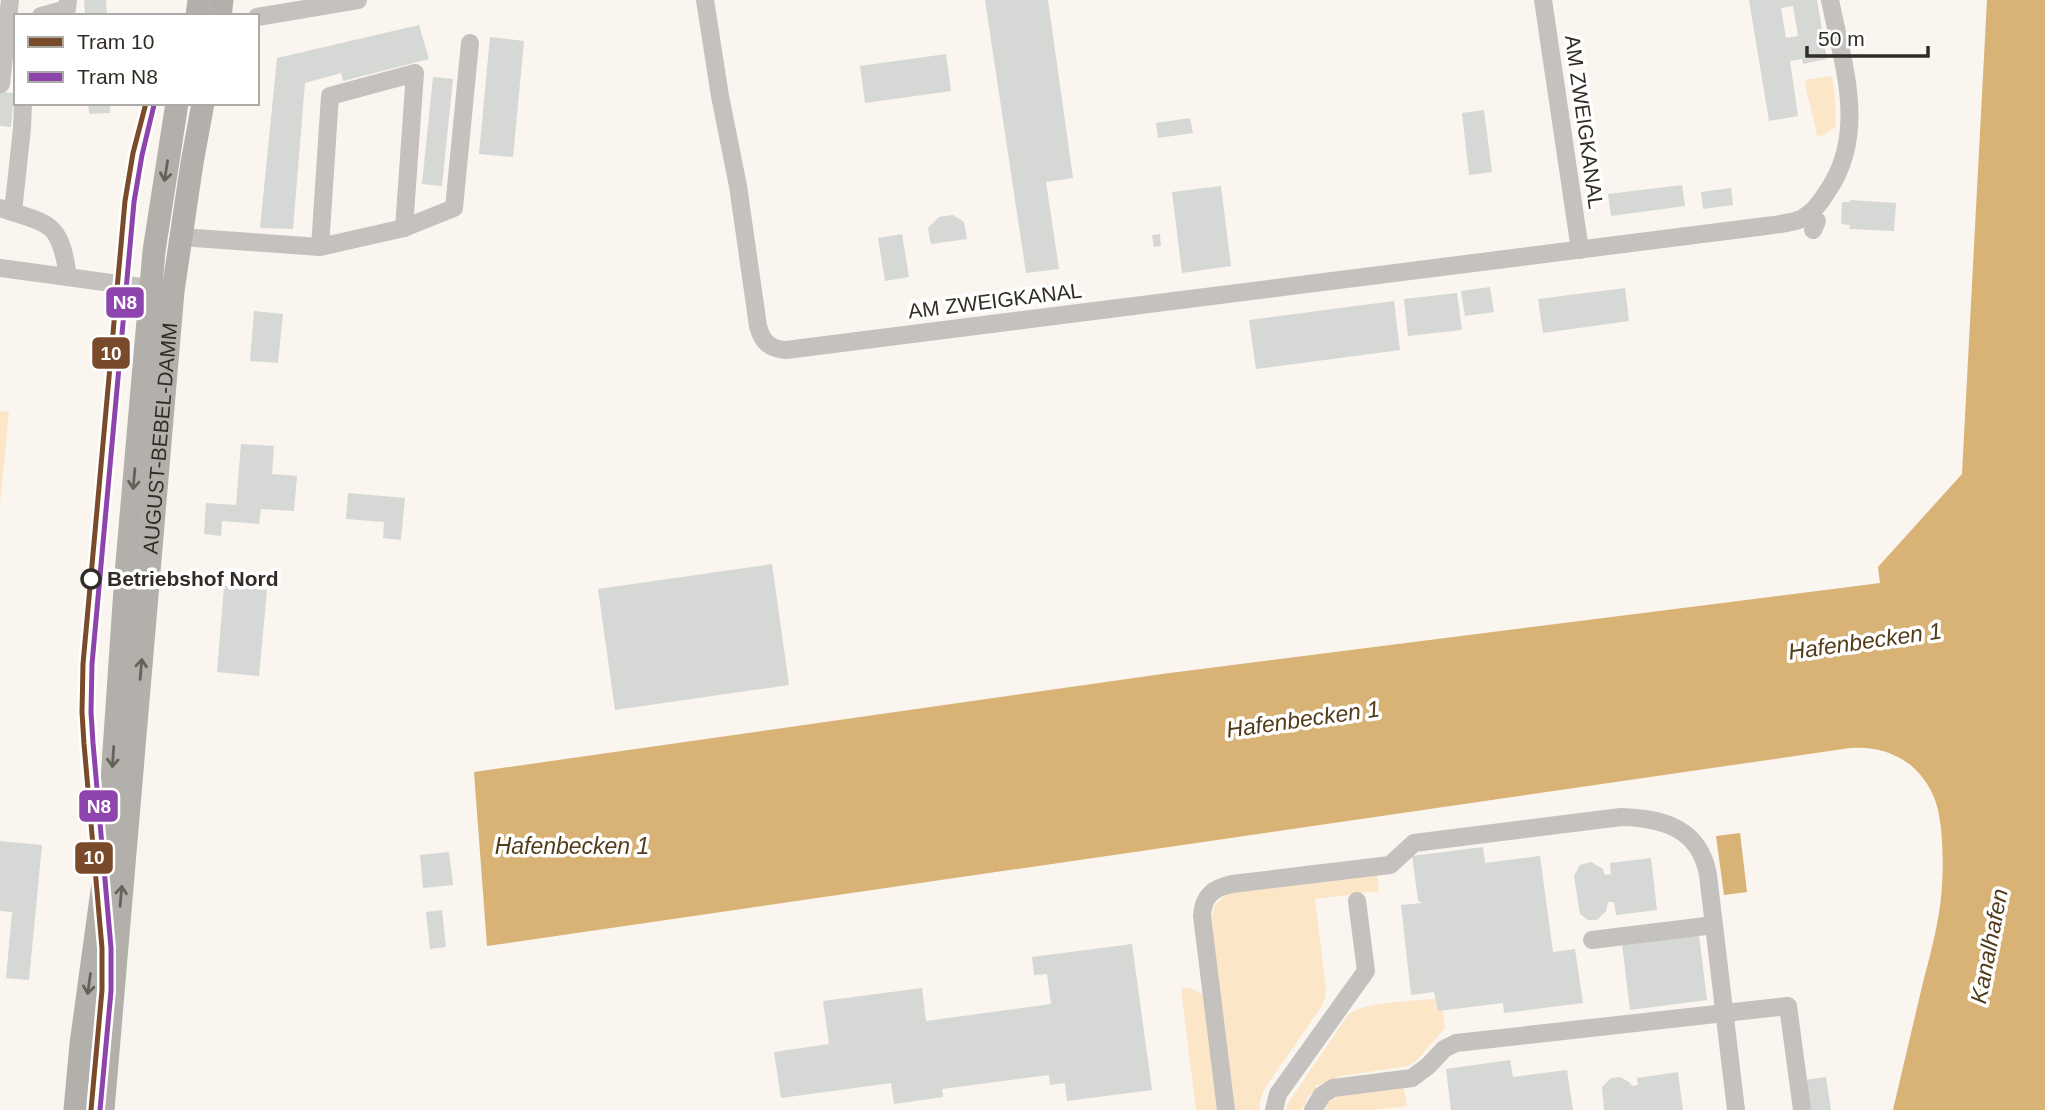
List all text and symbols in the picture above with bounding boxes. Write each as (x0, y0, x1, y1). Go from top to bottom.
legend (14, 14, 259, 105)
scale bar (1807, 14, 1928, 58)
text: 50 m (1818, 27, 1865, 50)
text: Tram 10 (77, 30, 154, 53)
street label: AM ZWEIGKANAL (1561, 34, 1608, 210)
text: Tram N8 (77, 65, 158, 88)
one-way arrow (159, 159, 172, 181)
street label: AM ZWEIGKANAL (907, 278, 1083, 323)
line badge: N8 (105, 286, 145, 319)
text: N8 (113, 292, 137, 313)
street label: AUGUST-BEBEL-DAMM (139, 322, 181, 555)
line badge: 10 (91, 336, 131, 370)
text: 10 (100, 343, 122, 364)
one-way arrow (127, 467, 140, 490)
place label: Betriebshof Nord (107, 567, 279, 590)
marker: Betriebshof Nord (81, 569, 101, 589)
water label: Hafenbecken 1 (1787, 617, 1943, 665)
one-way arrow (135, 658, 148, 681)
water label: Hafenbecken 1 (1225, 695, 1381, 743)
one-way arrow (107, 746, 120, 769)
line badge: N8 (78, 789, 119, 823)
text: N8 (87, 796, 111, 817)
water label: Hafenbecken 1 (495, 833, 649, 859)
line badge: 10 (74, 841, 114, 875)
text: 10 (83, 847, 105, 868)
one-way arrow (115, 885, 128, 907)
water label: Kanalhafen (1965, 886, 2013, 1006)
one-way arrow (83, 972, 96, 994)

